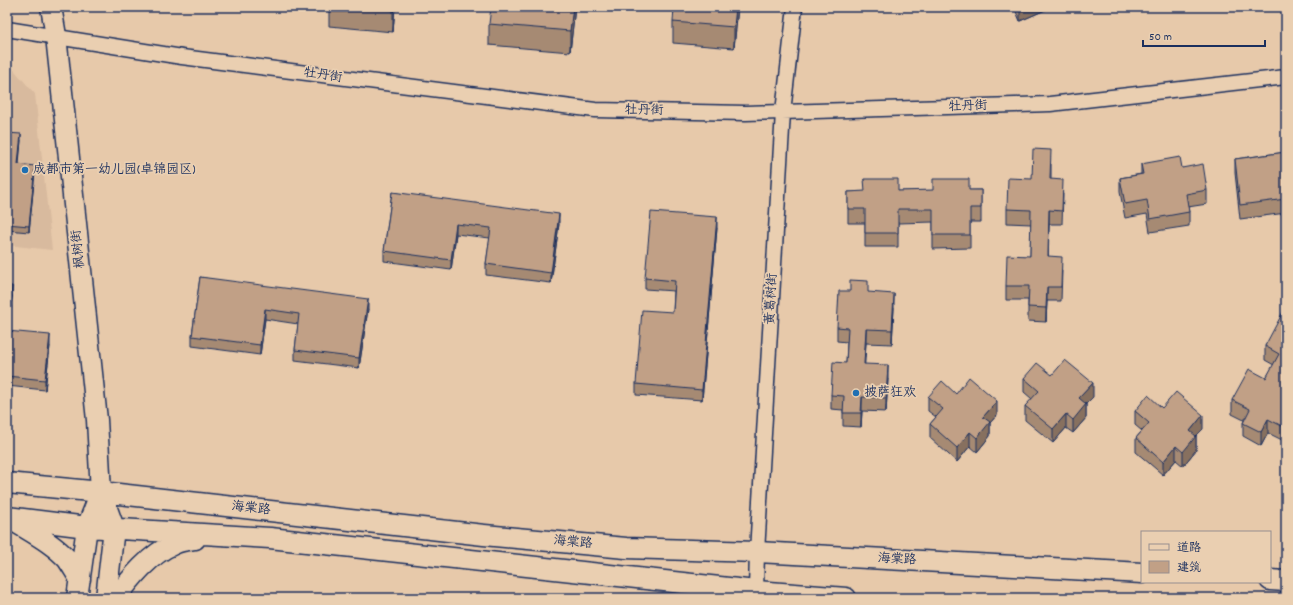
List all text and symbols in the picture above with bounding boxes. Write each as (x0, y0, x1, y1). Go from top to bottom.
scale bar (1143, 22, 1265, 48)
text: 50 m (1149, 29, 1172, 46)
street label: 牡丹街 (302, 64, 344, 88)
street label: 牡丹街 (948, 97, 988, 117)
street label: 牡丹街 (624, 101, 664, 121)
place label: 成都市第一幼儿园(卓锦园区) (33, 161, 196, 180)
marker: 成都市第一幼儿园(卓锦园区) (20, 165, 30, 175)
street label: 枫树街 (68, 229, 90, 269)
street label: 黄葛树街 (761, 273, 783, 325)
place label: 披萨狂欢 (864, 384, 916, 403)
marker: 披萨狂欢 (851, 388, 861, 398)
street label: 海棠路 (231, 498, 271, 520)
legend (1141, 531, 1271, 583)
street label: 海棠路 (553, 532, 593, 554)
text: 道路 (1177, 540, 1201, 557)
street label: 海棠路 (877, 549, 917, 571)
text: 建筑 (1177, 560, 1201, 577)

